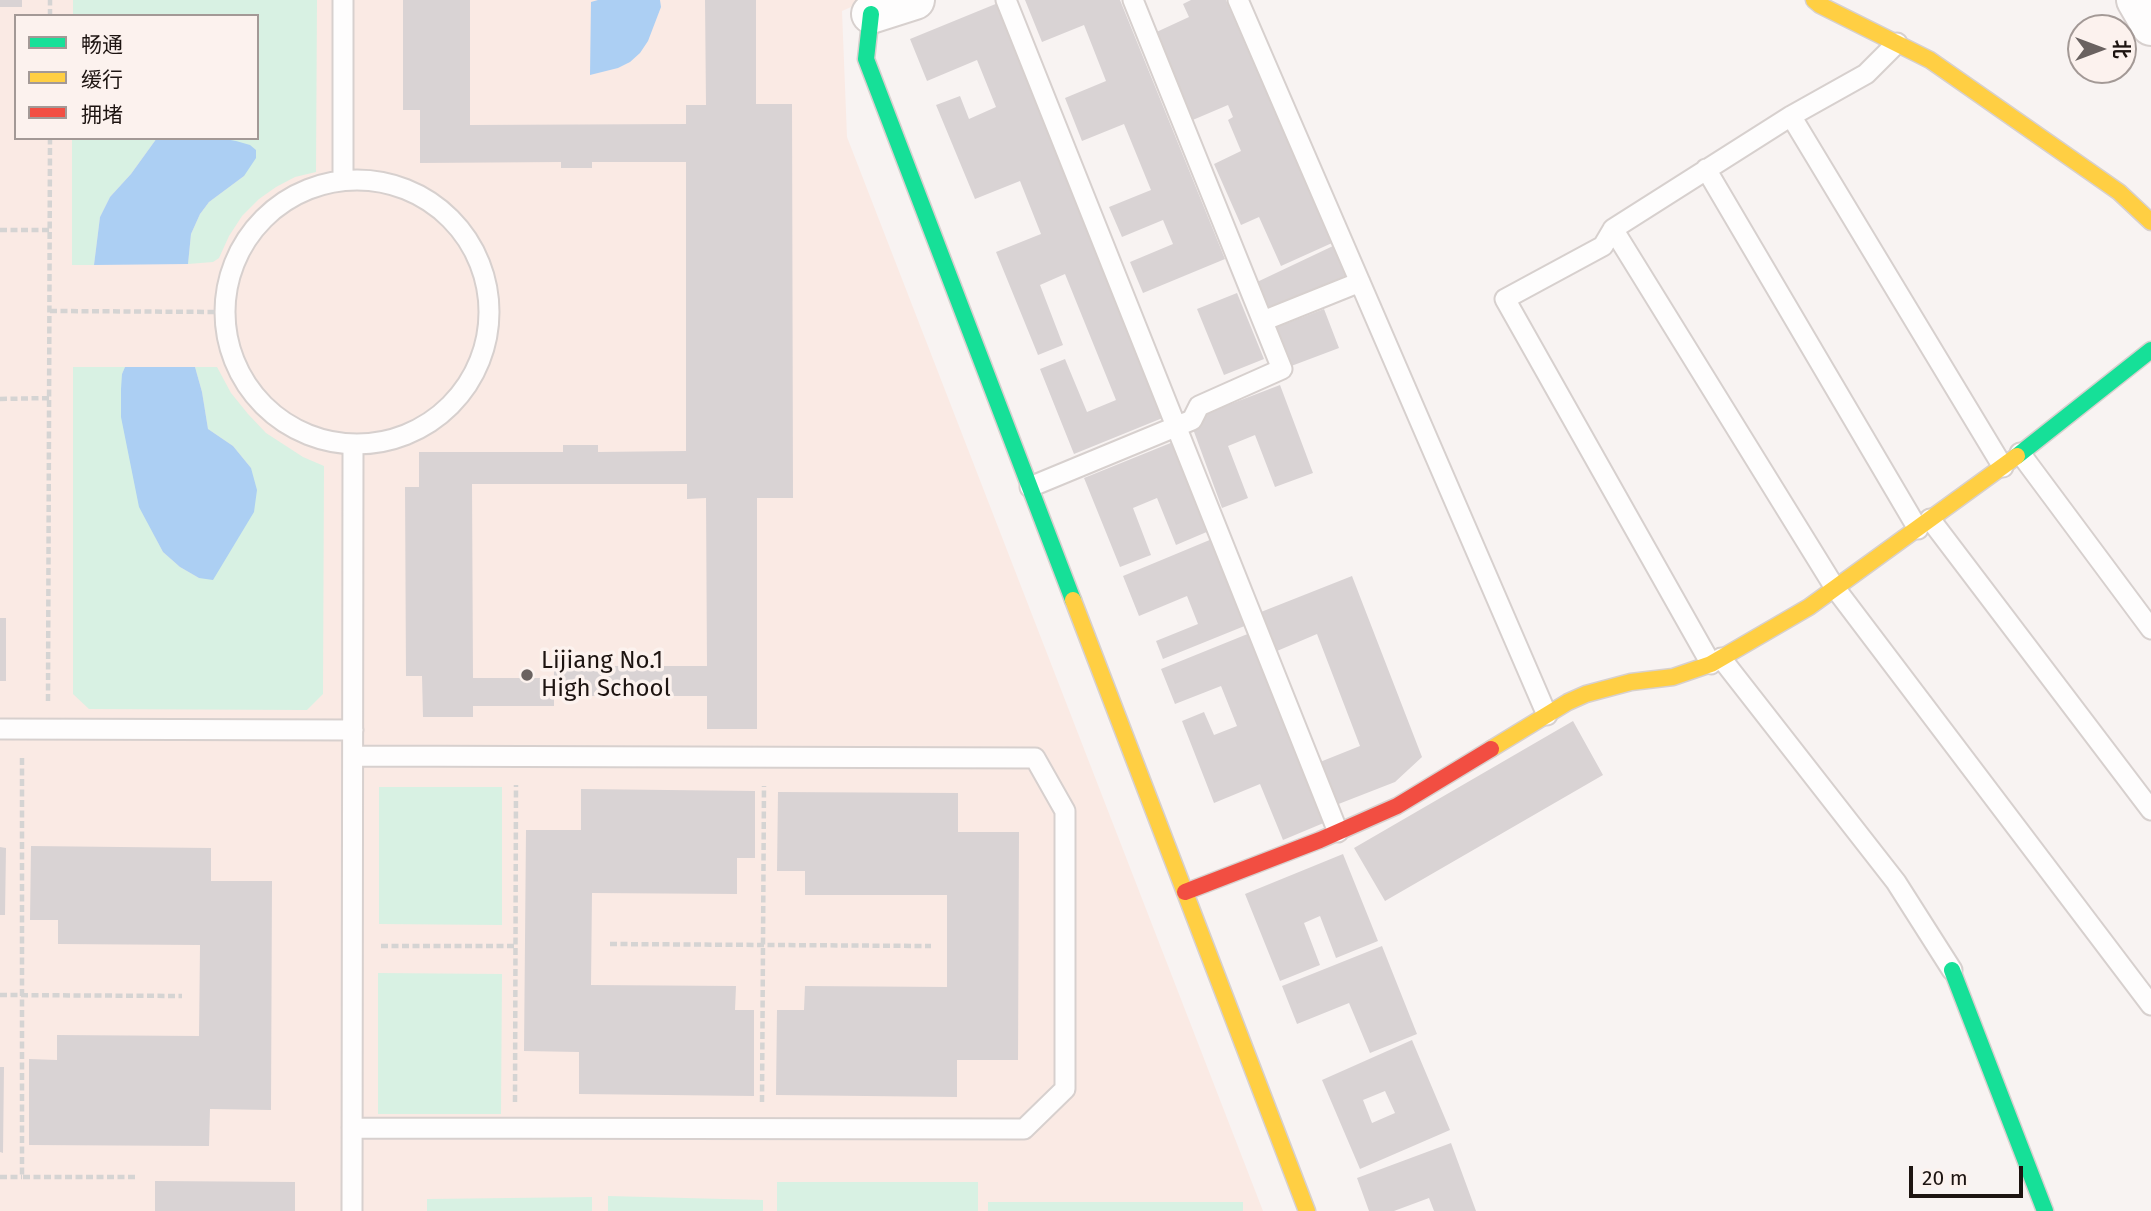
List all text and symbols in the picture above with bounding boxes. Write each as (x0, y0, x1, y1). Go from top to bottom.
legend (14, 14, 259, 140)
north arrow (2067, 14, 2137, 84)
text: 畅通 (81, 32, 123, 58)
text: 北 (2110, 39, 2133, 59)
text: 缓行 (81, 67, 123, 93)
text: 拥堵 (81, 102, 123, 128)
place label: Lijiang No.1 High School (541, 647, 671, 703)
marker: Lijiang No.1 High School (519, 667, 535, 683)
scale bar (1913, 1152, 2027, 1196)
text: 20 m (1922, 1165, 1968, 1191)

